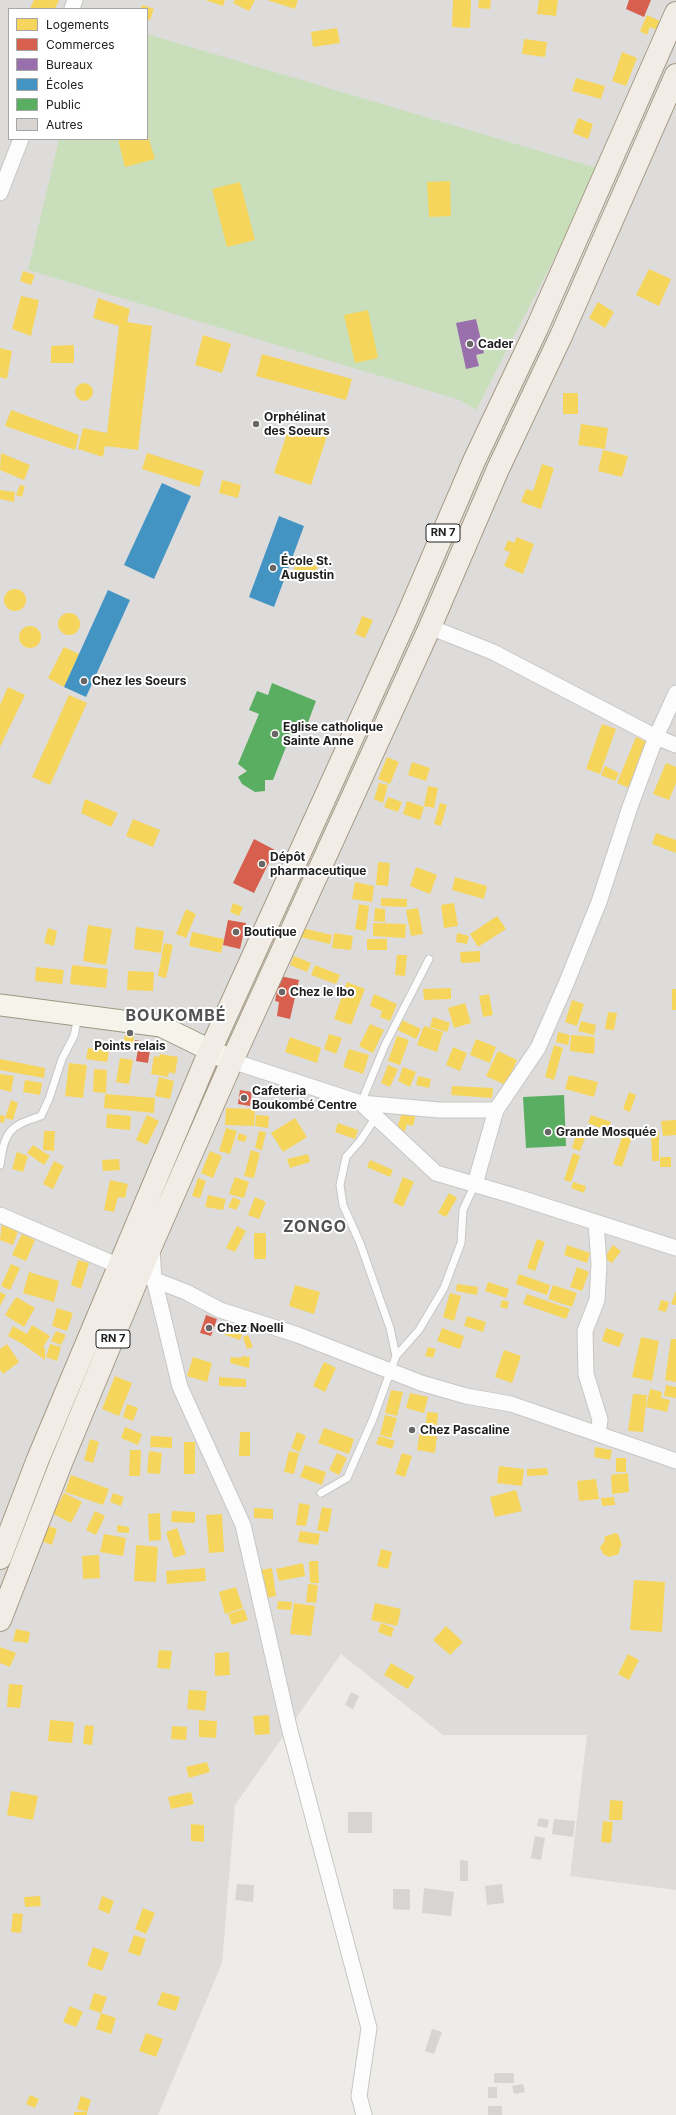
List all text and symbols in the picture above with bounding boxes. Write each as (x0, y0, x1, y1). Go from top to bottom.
legend (8, 8, 148, 140)
text: Logements (46, 17, 109, 32)
text: Commerces (46, 37, 114, 52)
text: Bureaux (46, 57, 93, 72)
text: Écoles (46, 77, 84, 92)
text: Public (46, 97, 81, 112)
text: Autres (46, 117, 83, 132)
place label: Cader (478, 337, 513, 351)
marker: Cader (465, 339, 475, 349)
place label: Orphélinat des Soeurs (264, 410, 330, 438)
marker: Orphélinat des Soeurs (251, 419, 261, 429)
road number: RN 7 (426, 524, 460, 542)
place label: École St. Augustin (281, 554, 334, 582)
marker: École St. Augustin (268, 563, 278, 573)
place label: Chez les Soeurs (92, 674, 186, 688)
marker: Chez les Soeurs (79, 676, 89, 686)
place label: Eglise catholique Sainte Anne (283, 720, 383, 748)
marker: Eglise catholique Sainte Anne (270, 729, 280, 739)
place label: Dépôt pharmaceutique (270, 850, 366, 878)
marker: Dépôt pharmaceutique (257, 859, 267, 869)
place label: Boutique (244, 925, 297, 939)
marker: Boutique (231, 927, 241, 937)
place label: Chez le Ibo (290, 985, 355, 999)
marker: Chez le Ibo (277, 987, 287, 997)
district label: BOUKOMBÉ (125, 1006, 227, 1026)
marker: Points relais (125, 1028, 135, 1038)
place label: Points relais (94, 1039, 166, 1053)
place label: Cafeteria Boukombé Centre (252, 1084, 357, 1112)
marker: Cafeteria Boukombé Centre (239, 1093, 249, 1103)
place label: Grande Mosquée (556, 1125, 656, 1139)
marker: Grande Mosquée (543, 1127, 553, 1137)
district label: ZONGO (283, 1217, 347, 1237)
place label: Chez Noelli (217, 1321, 283, 1335)
marker: Chez Noelli (204, 1323, 214, 1333)
road number: RN 7 (96, 1330, 130, 1348)
place label: Chez Pascaline (420, 1423, 510, 1437)
marker: Chez Pascaline (407, 1425, 417, 1435)

